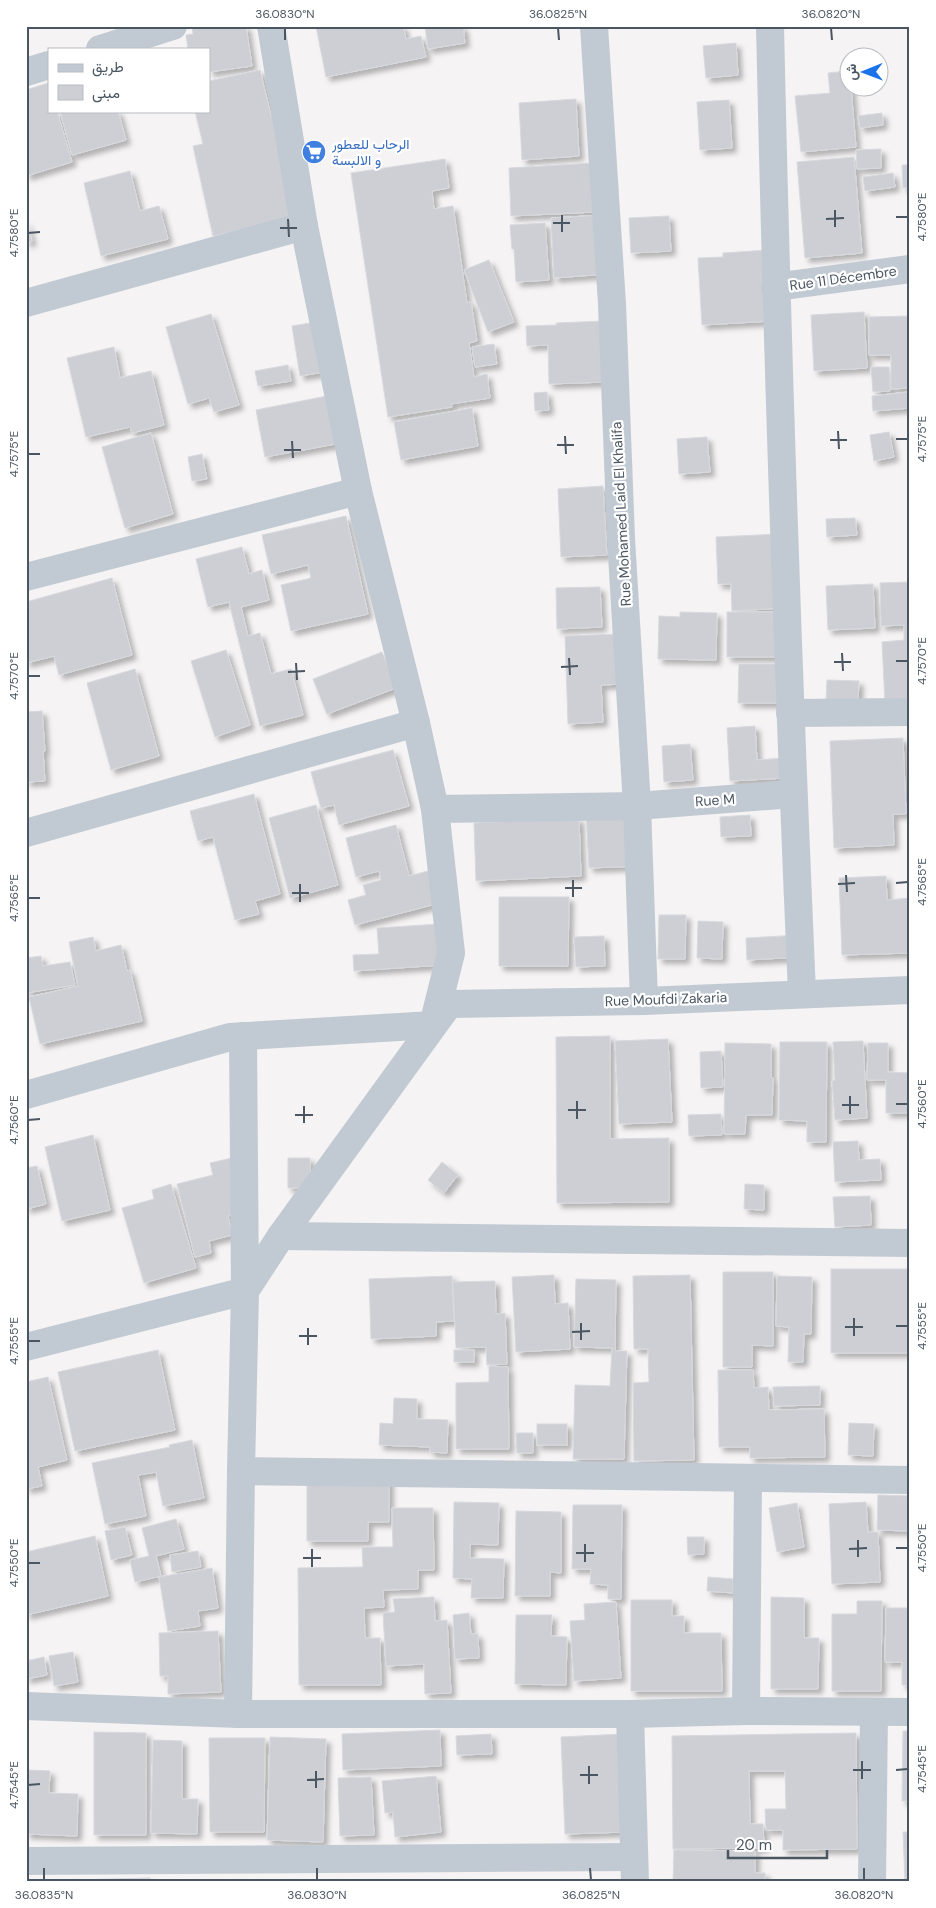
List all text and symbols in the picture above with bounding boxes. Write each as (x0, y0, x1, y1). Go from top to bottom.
text: 36.0830°N (255, 6, 315, 22)
text: 36.0825°N (529, 6, 587, 22)
text: 36.0820°N (802, 6, 860, 22)
legend (48, 48, 210, 112)
north arrow (838, 48, 888, 98)
text: طريق (92, 57, 124, 77)
text: ش (842, 63, 860, 81)
text: مبنى (92, 83, 120, 103)
place label: الرحاب للعطور و الالبسة (331, 135, 410, 169)
supermarket icon: الرحاب للعطور و الالبسة (301, 139, 327, 165)
text: 4.7580°E (914, 192, 930, 242)
text: 4.7580°E (6, 208, 22, 258)
street label: Rue 11 Décembre (788, 262, 898, 294)
text: 4.7575°E (914, 415, 930, 462)
street label: Rue Mohamed Laid El Khalifa (607, 421, 635, 607)
text: 4.7575°E (6, 430, 22, 477)
text: 4.7570°E (914, 637, 930, 685)
text: 4.7570°E (6, 652, 22, 700)
street label: Rue M (695, 790, 735, 810)
text: 4.7565°E (914, 858, 930, 906)
text: 4.7565°E (6, 874, 22, 922)
street label: Rue Moufdi Zakaria (605, 988, 727, 1010)
text: 4.7560°E (914, 1079, 930, 1129)
text: 4.7560°E (6, 1095, 22, 1145)
text: 4.7555°E (914, 1302, 930, 1350)
text: 4.7555°E (6, 1317, 22, 1365)
text: 4.7550°E (914, 1523, 930, 1573)
text: 4.7550°E (6, 1538, 22, 1588)
text: 4.7545°E (914, 1745, 930, 1793)
text: 4.7545°E (6, 1761, 22, 1809)
scale bar (728, 1828, 827, 1860)
text: 20 m (736, 1835, 772, 1855)
text: 36.0835°N (15, 1887, 73, 1903)
text: 36.0830°N (287, 1887, 347, 1903)
text: 36.0825°N (562, 1887, 620, 1903)
text: 36.0820°N (835, 1887, 893, 1903)

